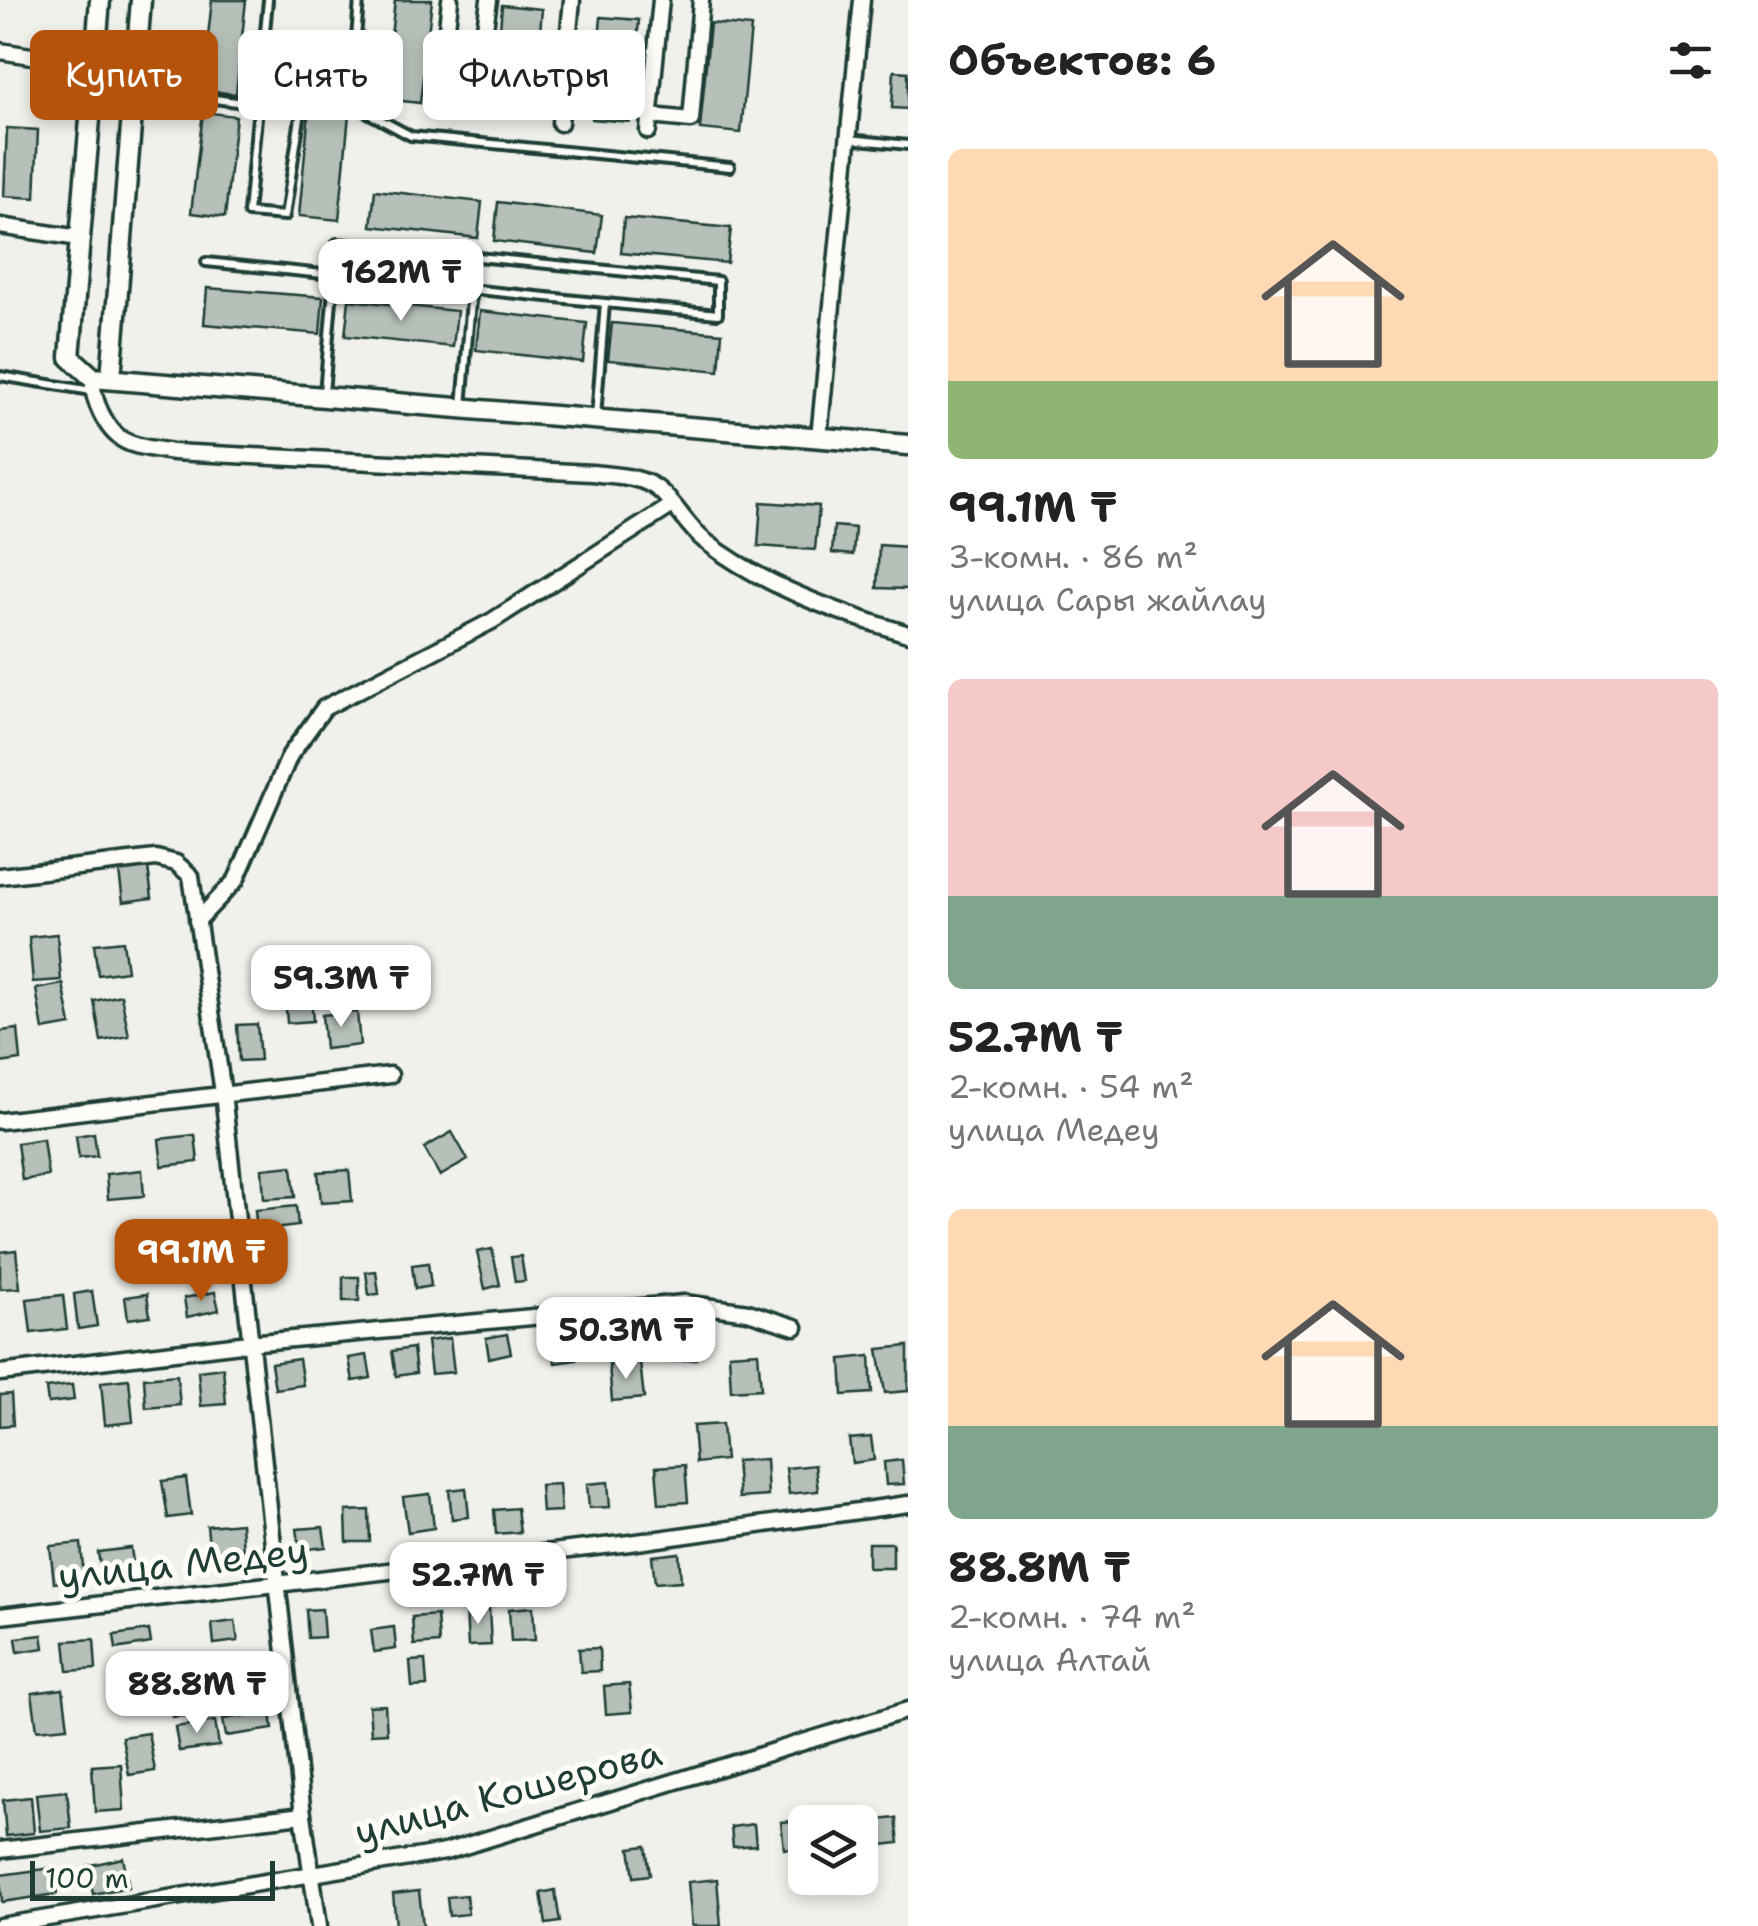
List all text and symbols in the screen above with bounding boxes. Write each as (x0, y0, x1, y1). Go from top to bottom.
chip: Купить (30, 30, 218, 120)
chip: Снять (238, 30, 403, 120)
chip: Фильтры (423, 30, 645, 120)
text: Объектов: 6 (948, 32, 1216, 88)
icon: filters (1663, 33, 1718, 88)
icon: home (1243, 214, 1423, 394)
pin: 162M ₸ (320, 239, 482, 324)
text: 162M ₸ (340, 250, 462, 293)
text: 99.1M ₸ (948, 479, 1117, 535)
text: 3-комн. · 86 m² (948, 535, 1198, 578)
text: улица Сары жайлау (948, 578, 1267, 621)
icon: home (1243, 744, 1423, 924)
pin: 59.3M ₸ (249, 945, 433, 1030)
text: 59.3M ₸ (273, 956, 409, 999)
text: 52.7M ₸ (948, 1009, 1122, 1065)
text: 2-комн. · 54 m² (948, 1065, 1194, 1108)
text: улица Медеу (948, 1108, 1160, 1151)
pin: 99.1M ₸ (109, 1219, 293, 1304)
text: 99.1M ₸ (137, 1230, 265, 1273)
icon: home (1243, 1274, 1423, 1454)
pin: 50.3M ₸ (534, 1297, 718, 1382)
text: 50.3M ₸ (558, 1308, 694, 1351)
street label: улица Медеу (55, 1525, 311, 1601)
text: 88.8M ₸ (948, 1539, 1130, 1595)
pin: 52.7M ₸ (386, 1542, 570, 1627)
text: 52.7M ₸ (412, 1553, 544, 1596)
text: 2-комн. · 74 m² (948, 1595, 1196, 1638)
text: улица Алтай (948, 1638, 1151, 1681)
pin: 88.8M ₸ (105, 1651, 289, 1736)
text: 88.8M ₸ (128, 1662, 266, 1705)
street label: улица Кошерова (349, 1726, 668, 1858)
map controls (788, 1805, 878, 1895)
button: layers (788, 1805, 878, 1895)
scale bar (30, 1856, 275, 1900)
text: 100 m (45, 1859, 129, 1897)

